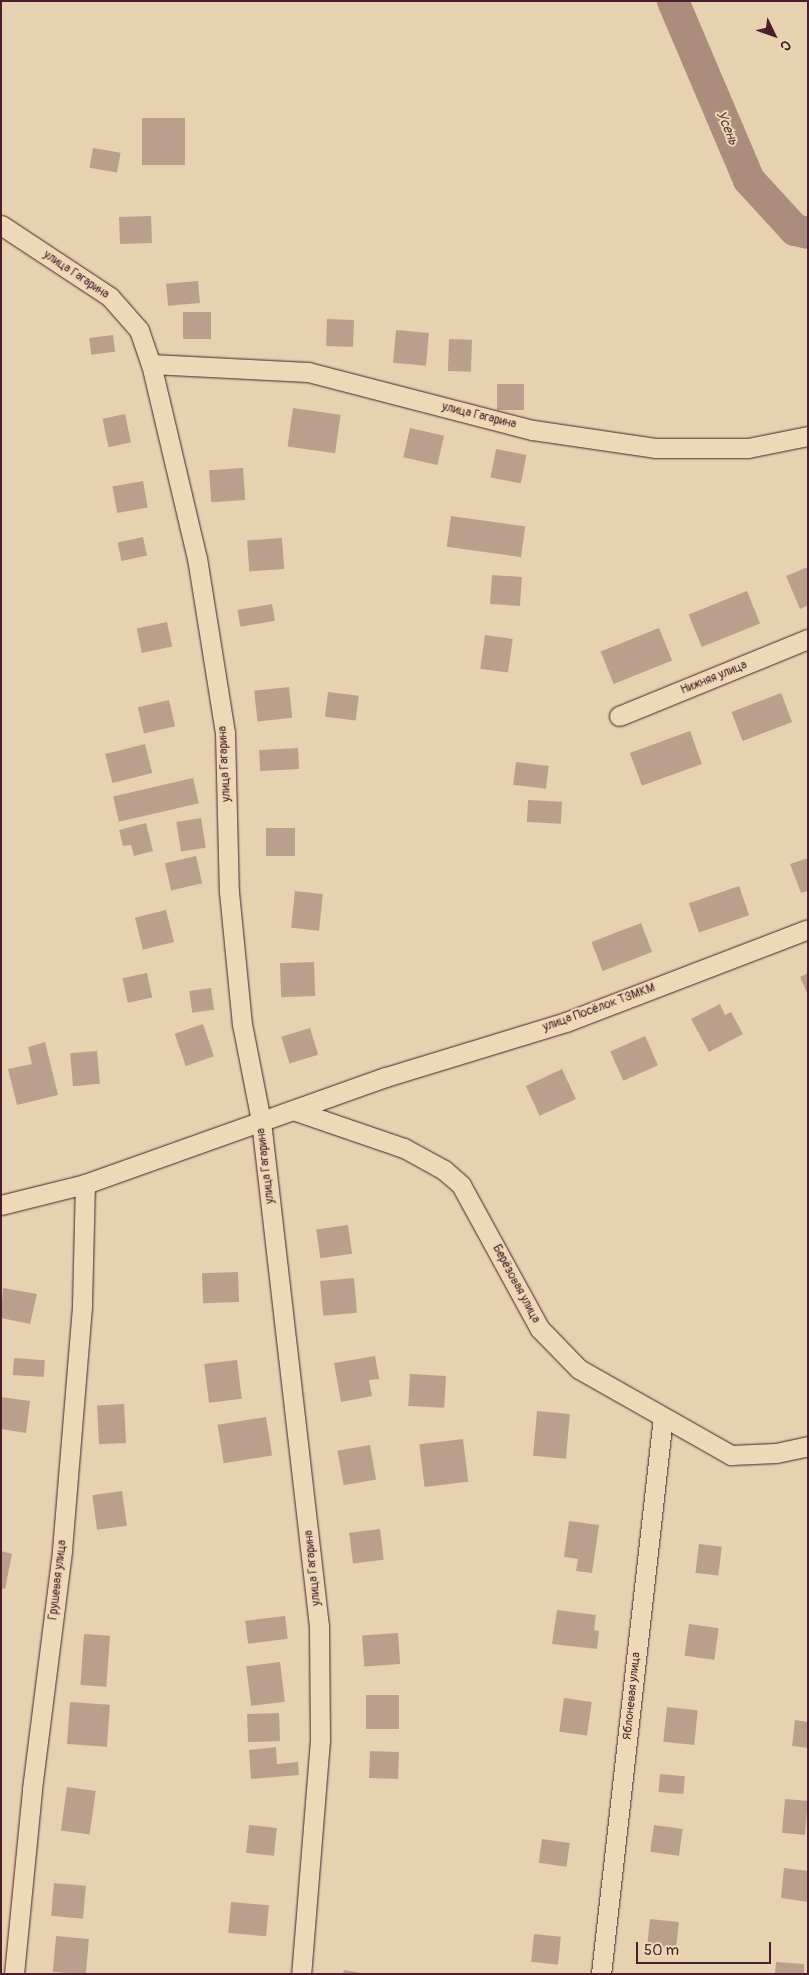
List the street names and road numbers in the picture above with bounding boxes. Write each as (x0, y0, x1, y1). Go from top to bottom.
street label: улица Гагарина (40, 248, 112, 302)
street label: улица Гагарина (440, 400, 518, 432)
street label: Нижняя улица (679, 658, 749, 698)
street label: улица Гагарина (216, 726, 234, 802)
street label: улица Посёлок ТЗМКМ (541, 981, 657, 1035)
street label: улица Гагарина (254, 1127, 278, 1205)
street label: Берёзовая улица (489, 1242, 543, 1326)
street label: улица Гагарина (302, 1529, 324, 1607)
street label: Грушевая улица (46, 1539, 70, 1621)
street label: Яблоневая улица (620, 1651, 644, 1741)

